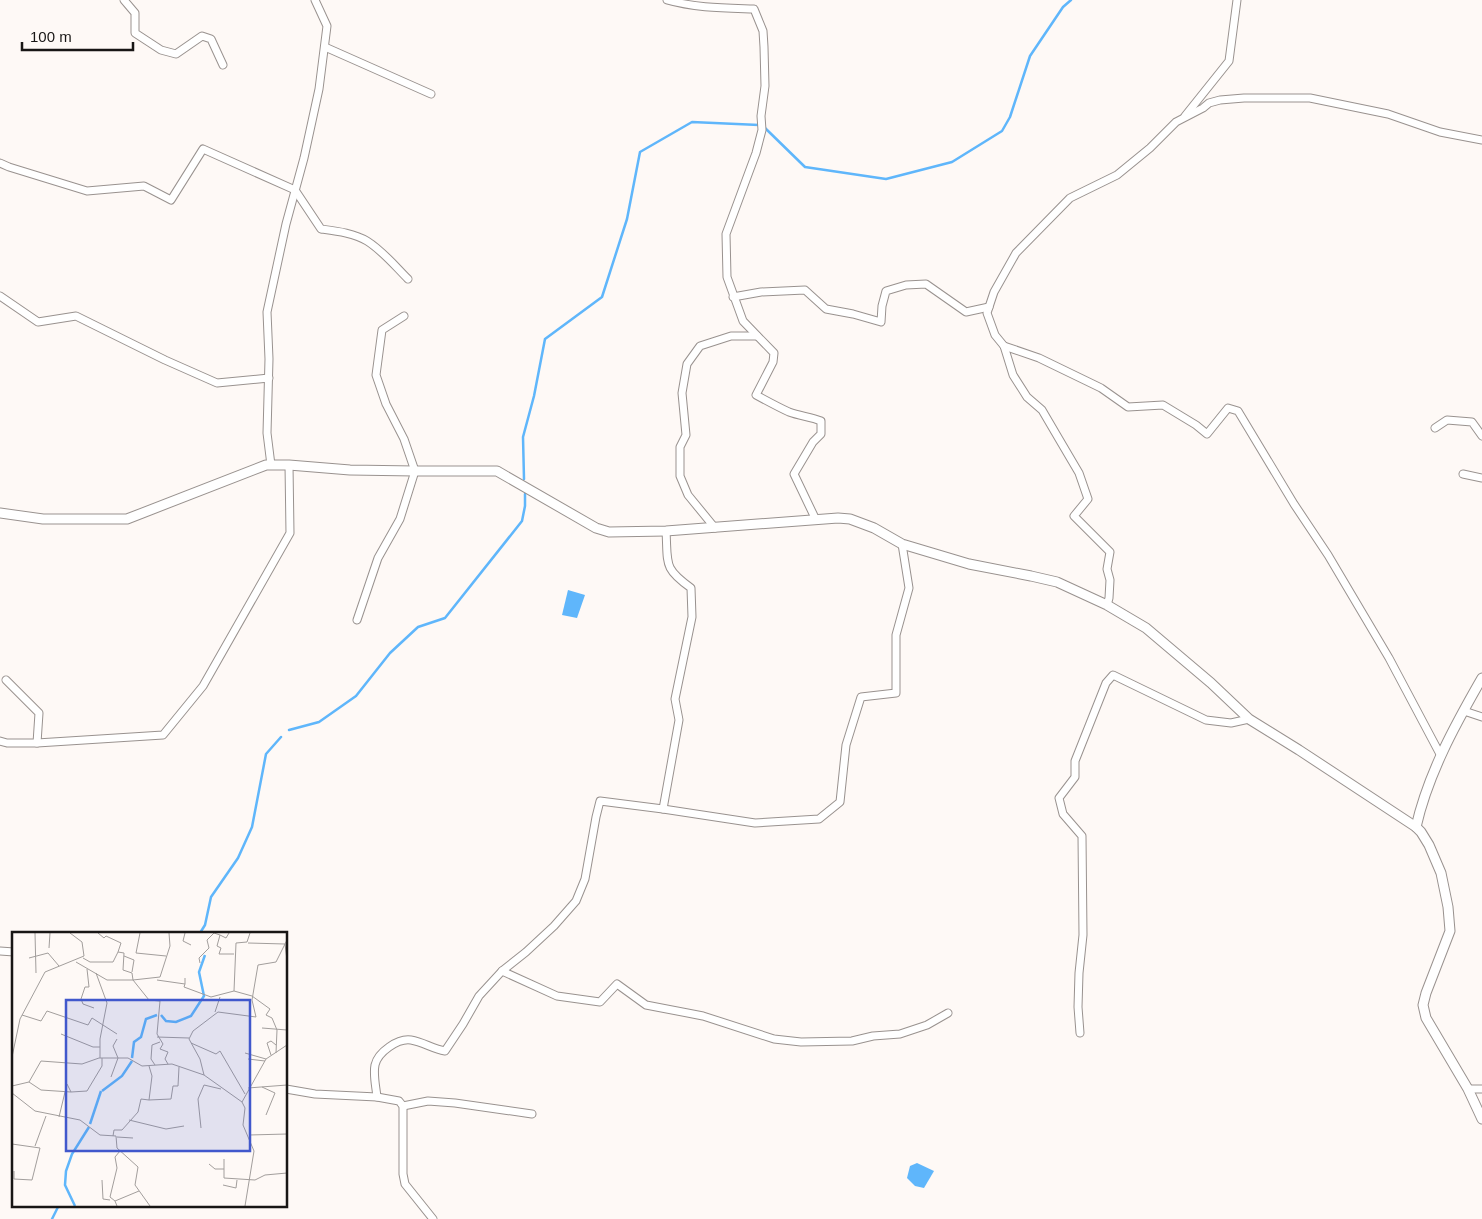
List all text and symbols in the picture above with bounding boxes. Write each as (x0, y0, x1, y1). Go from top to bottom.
scale bar (22, 20, 134, 52)
text: 100 m (30, 28, 72, 45)
inset map (12, 932, 288, 1206)

